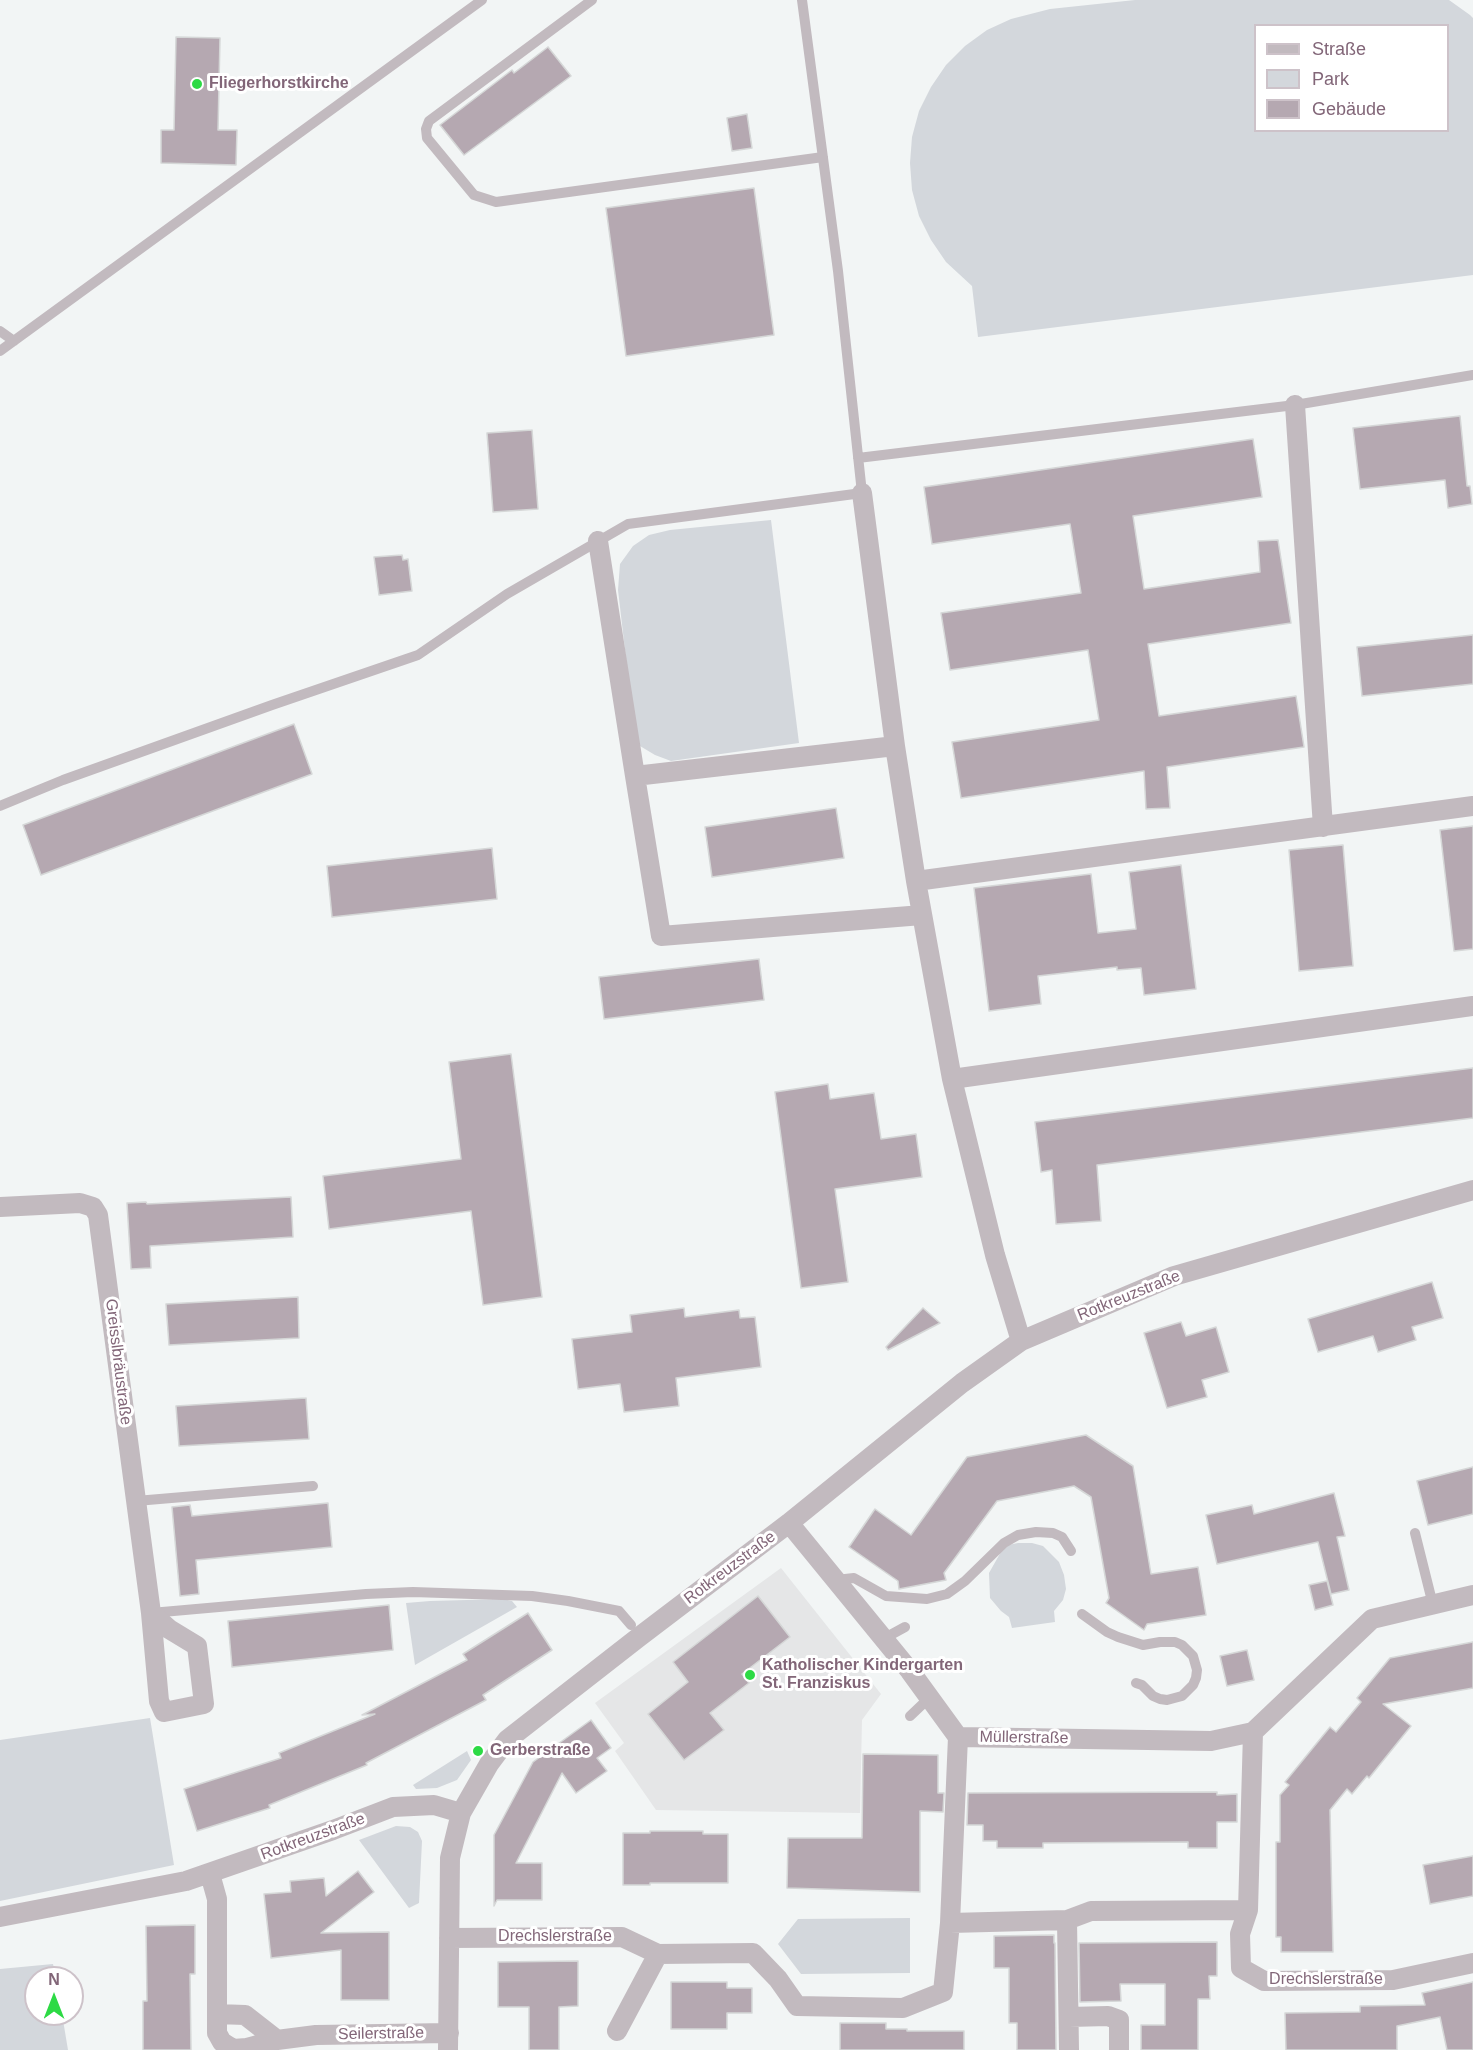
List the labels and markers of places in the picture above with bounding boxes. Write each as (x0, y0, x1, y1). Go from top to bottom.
place label: Fliegerhorstkirche (209, 74, 349, 94)
marker: Fliegerhorstkirche (190, 77, 204, 91)
place label: Katholischer Kindergarten St. Franziskus (762, 1656, 963, 1694)
marker: Katholischer Kindergarten St. Franziskus (743, 1668, 757, 1682)
place label: Gerberstraße (490, 1741, 590, 1761)
marker: Gerberstraße (471, 1744, 485, 1758)

